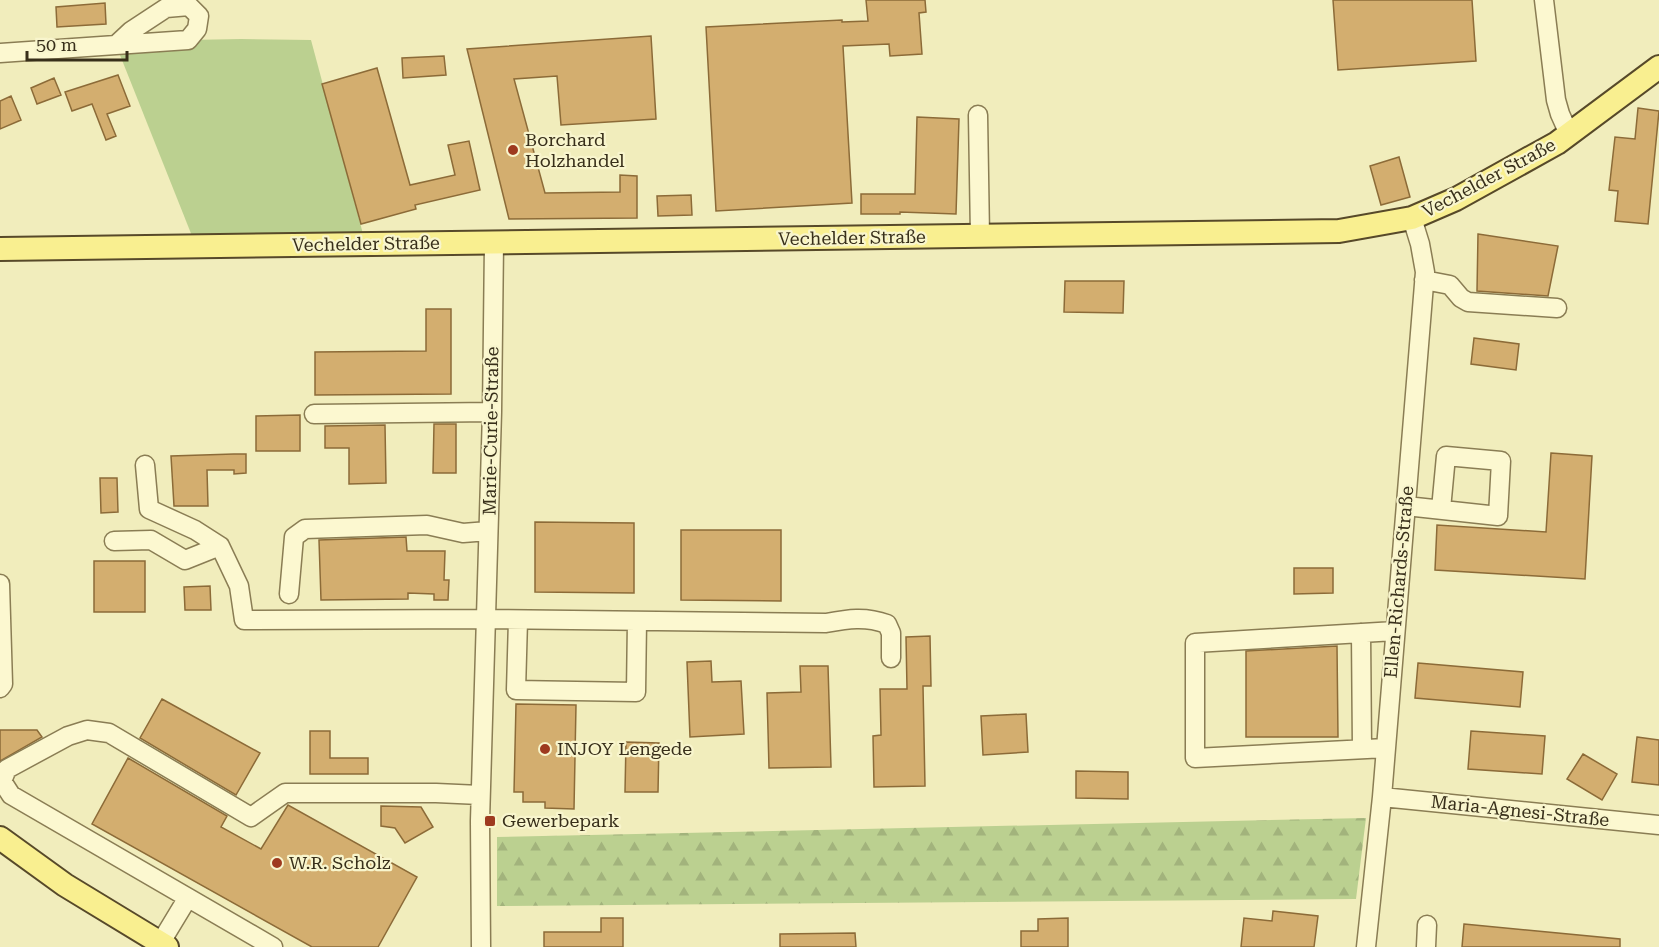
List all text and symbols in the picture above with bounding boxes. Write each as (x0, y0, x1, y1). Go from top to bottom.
scale bar (27, 24, 128, 62)
text: 50 m (36, 34, 77, 55)
place label: Borchard Holzhandel (525, 129, 625, 171)
street label: Vechelder Straße (1419, 134, 1559, 222)
marker: Borchard Holzhandel (506, 143, 520, 157)
street label: Vechelder Straße (778, 226, 926, 249)
street label: Vechelder Straße (292, 232, 440, 255)
street label: Marie-Curie-Straße (479, 346, 502, 516)
street label: Ellen-Richards-Straße (1380, 485, 1417, 679)
place label: INJOY Lengede (557, 738, 692, 759)
marker: INJOY Lengede (538, 742, 552, 756)
street label: Maria-Agnesi-Straße (1430, 791, 1611, 830)
place label: Gewerbepark (502, 810, 620, 831)
marker: Gewerbepark (483, 814, 497, 828)
place label: W.R. Scholz (289, 852, 391, 873)
marker: W.R. Scholz (270, 856, 284, 870)

